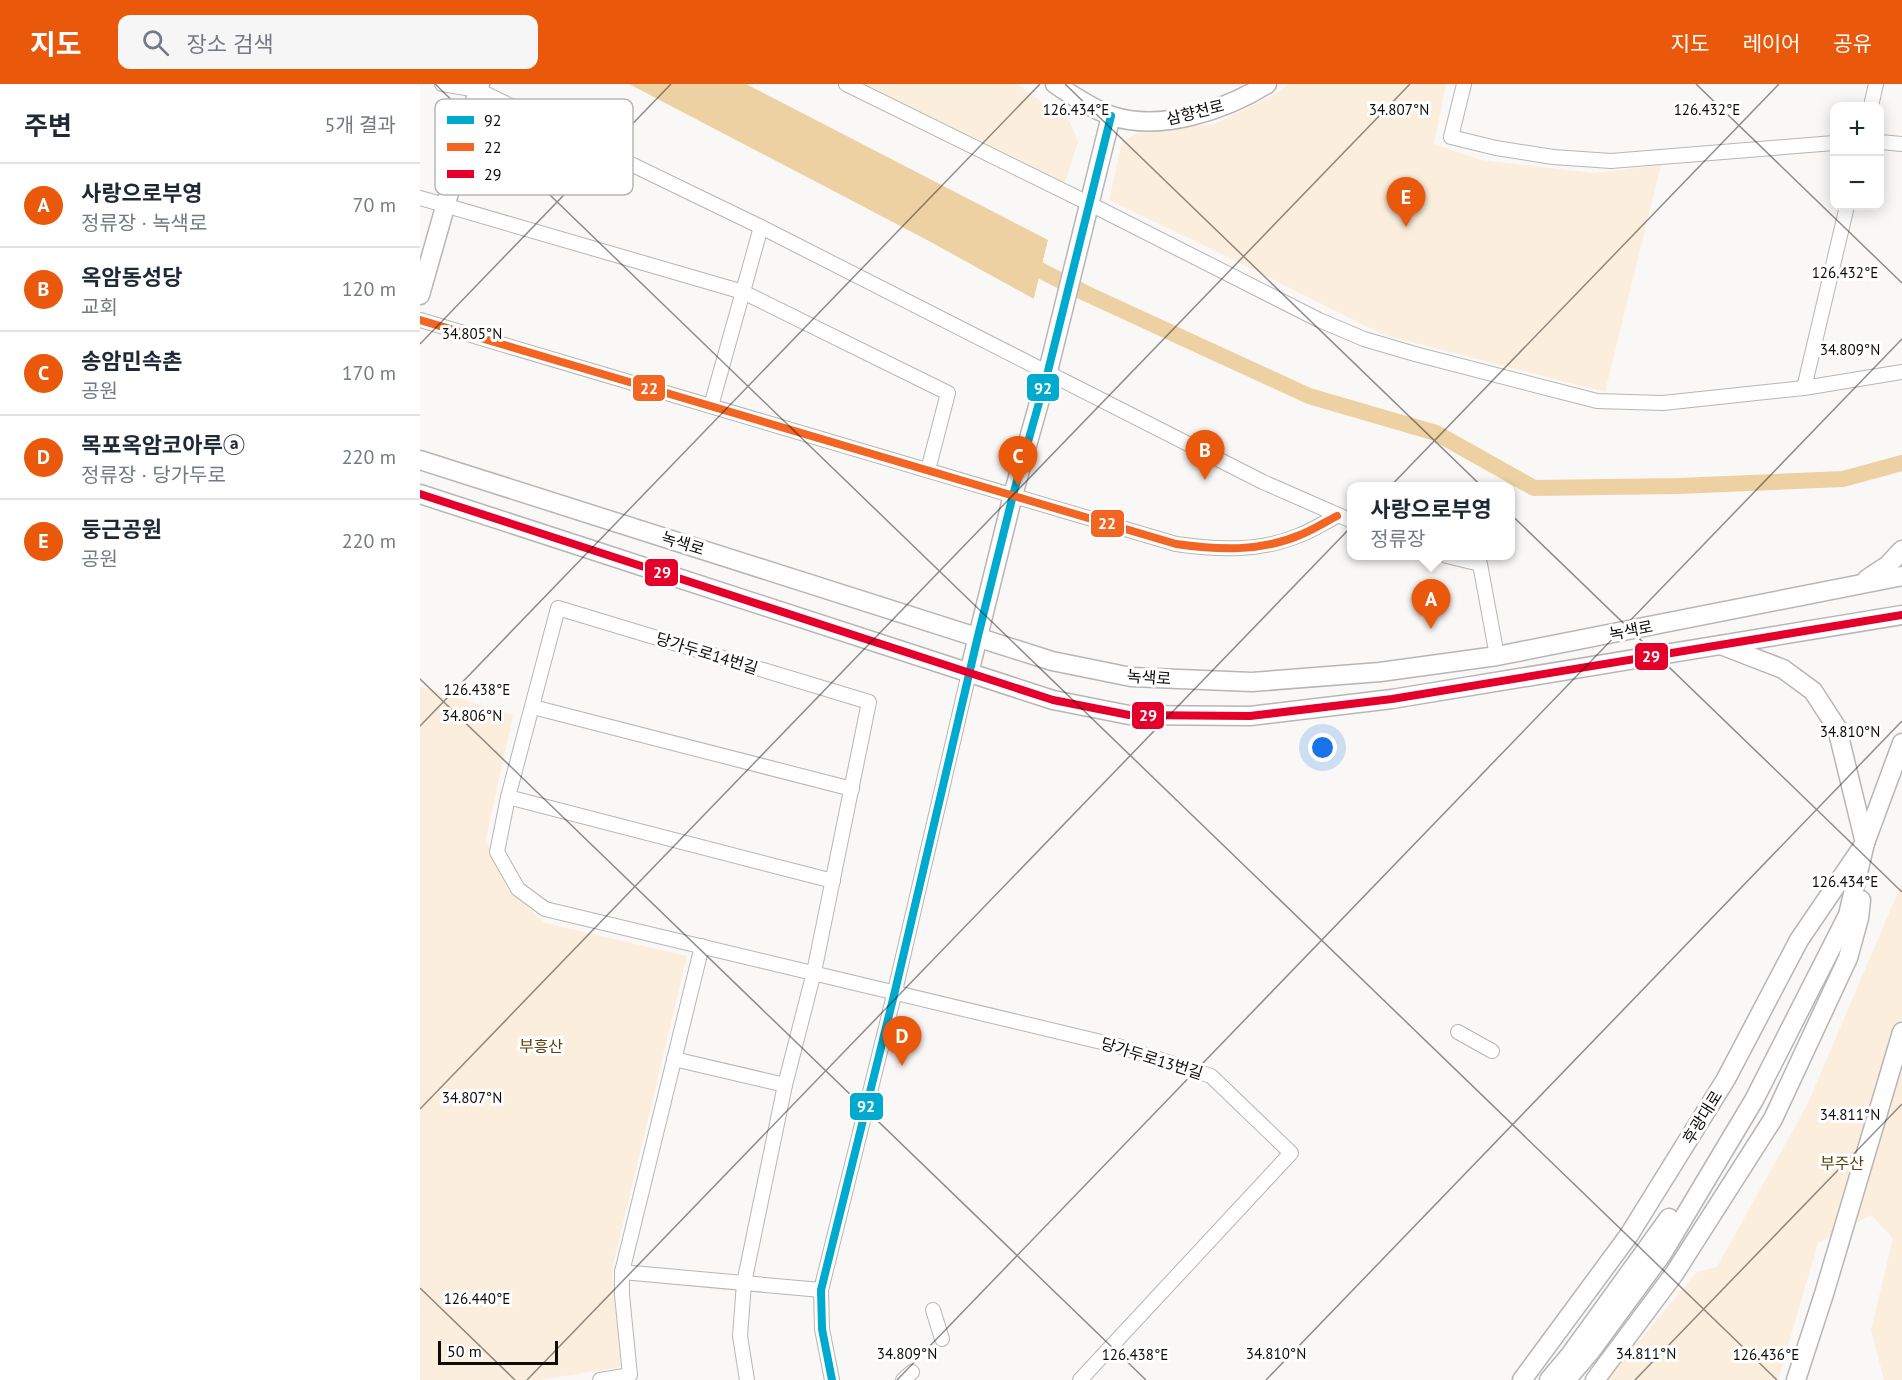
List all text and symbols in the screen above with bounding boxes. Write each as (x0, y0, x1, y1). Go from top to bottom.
search box (118, 15, 538, 69)
text: 지도 (30, 25, 82, 62)
icon: search (139, 26, 172, 59)
text: 장소 검색 (187, 30, 273, 58)
text: 지도 (1671, 30, 1709, 57)
text: 레이어 (1742, 30, 1800, 57)
text: 공유 (1833, 30, 1872, 57)
street label: 삼향천로 (1164, 95, 1226, 129)
legend (435, 99, 633, 195)
text: 126.434°E (1043, 100, 1109, 119)
text: 34.807°N (1369, 100, 1429, 119)
text: 126.432°E (1674, 100, 1740, 119)
map controls (1830, 102, 1884, 210)
button: + (1830, 102, 1884, 156)
text: 주변 (24, 109, 72, 142)
text: 92 (484, 110, 501, 130)
text: 5개 결과 (325, 112, 396, 138)
text: 22 (484, 137, 501, 157)
button: − (1830, 156, 1884, 210)
text: 29 (484, 164, 501, 184)
pin: E (1386, 178, 1426, 227)
text: 사랑으로부영 (81, 179, 202, 207)
text: A (37, 192, 50, 218)
text: 70 m (353, 192, 396, 218)
text: 정류장 · 녹색로 (81, 210, 207, 236)
text: 옥암동성당 (81, 263, 182, 291)
text: 126.432°E (1812, 263, 1878, 282)
text: B (38, 276, 49, 302)
text: 120 m (342, 276, 396, 302)
text: 교회 (81, 294, 118, 320)
text: 34.805°N (442, 324, 502, 343)
text: 34.809°N (1820, 340, 1880, 359)
text: 송암민속촌 (81, 347, 182, 375)
text: C (38, 360, 49, 386)
text: 170 m (342, 360, 396, 386)
line badge: 92 (1026, 373, 1060, 402)
line badge: 22 (632, 374, 666, 402)
text: 공원 (81, 378, 118, 404)
text: 22 (640, 378, 658, 398)
text: 92 (1034, 378, 1052, 398)
pin: B (1186, 430, 1224, 480)
text: 목포옥암코아루ⓐ (81, 431, 245, 459)
pin: C (998, 436, 1038, 486)
text: D (37, 444, 50, 470)
text: 220 m (342, 444, 396, 470)
text: 정류장 · 당가두로 (81, 462, 226, 488)
popup (1347, 482, 1515, 560)
text: 사랑으로부영 (1370, 495, 1492, 523)
line badge: 22 (1090, 509, 1125, 538)
text: 22 (1098, 513, 1116, 533)
text: 둥근공원 (81, 515, 162, 543)
text: 정류장 (1370, 526, 1425, 552)
street label: 녹색로 (659, 527, 707, 559)
text: E (38, 528, 49, 554)
text: 220 m (342, 528, 396, 554)
text: 공원 (81, 546, 118, 572)
line badge: 29 (644, 558, 679, 587)
text: 29 (653, 562, 671, 582)
pin: A (1412, 580, 1450, 629)
street label: 녹색로 (1607, 616, 1655, 644)
street label: 당가두로14번길 (654, 628, 760, 678)
line badge: 29 (1634, 642, 1669, 671)
text: 29 (1642, 646, 1660, 666)
street label: 녹색로 (1126, 665, 1172, 689)
text: 126.438°E (444, 680, 510, 699)
line badge: 29 (1131, 701, 1165, 730)
text: 29 (1139, 705, 1157, 725)
text: 34.806°N (442, 706, 502, 725)
text: 34.810°N (1820, 722, 1880, 741)
your location (1308, 733, 1337, 762)
text: 126.434°E (1812, 872, 1878, 891)
pin: D (882, 1016, 922, 1066)
street label: 당가두로13번길 (1099, 1033, 1205, 1083)
park label: 부흥산 (519, 1036, 563, 1056)
street label: 후광대로 (1678, 1087, 1726, 1147)
text: 34.807°N (442, 1088, 502, 1107)
line badge: 92 (849, 1092, 884, 1121)
text: 92 (857, 1096, 875, 1116)
text: 34.811°N (1820, 1105, 1880, 1124)
park label: 부주산 (1820, 1153, 1864, 1173)
text: 126.440°E (444, 1289, 510, 1308)
scale bar (438, 1338, 558, 1366)
text: 50 m (447, 1341, 482, 1361)
text: 34.809°N (877, 1344, 937, 1363)
text: 34.810°N (1246, 1344, 1306, 1363)
text: 34.811°N (1616, 1344, 1676, 1363)
text: 126.438°E (1102, 1345, 1168, 1364)
text: 126.436°E (1733, 1345, 1799, 1364)

